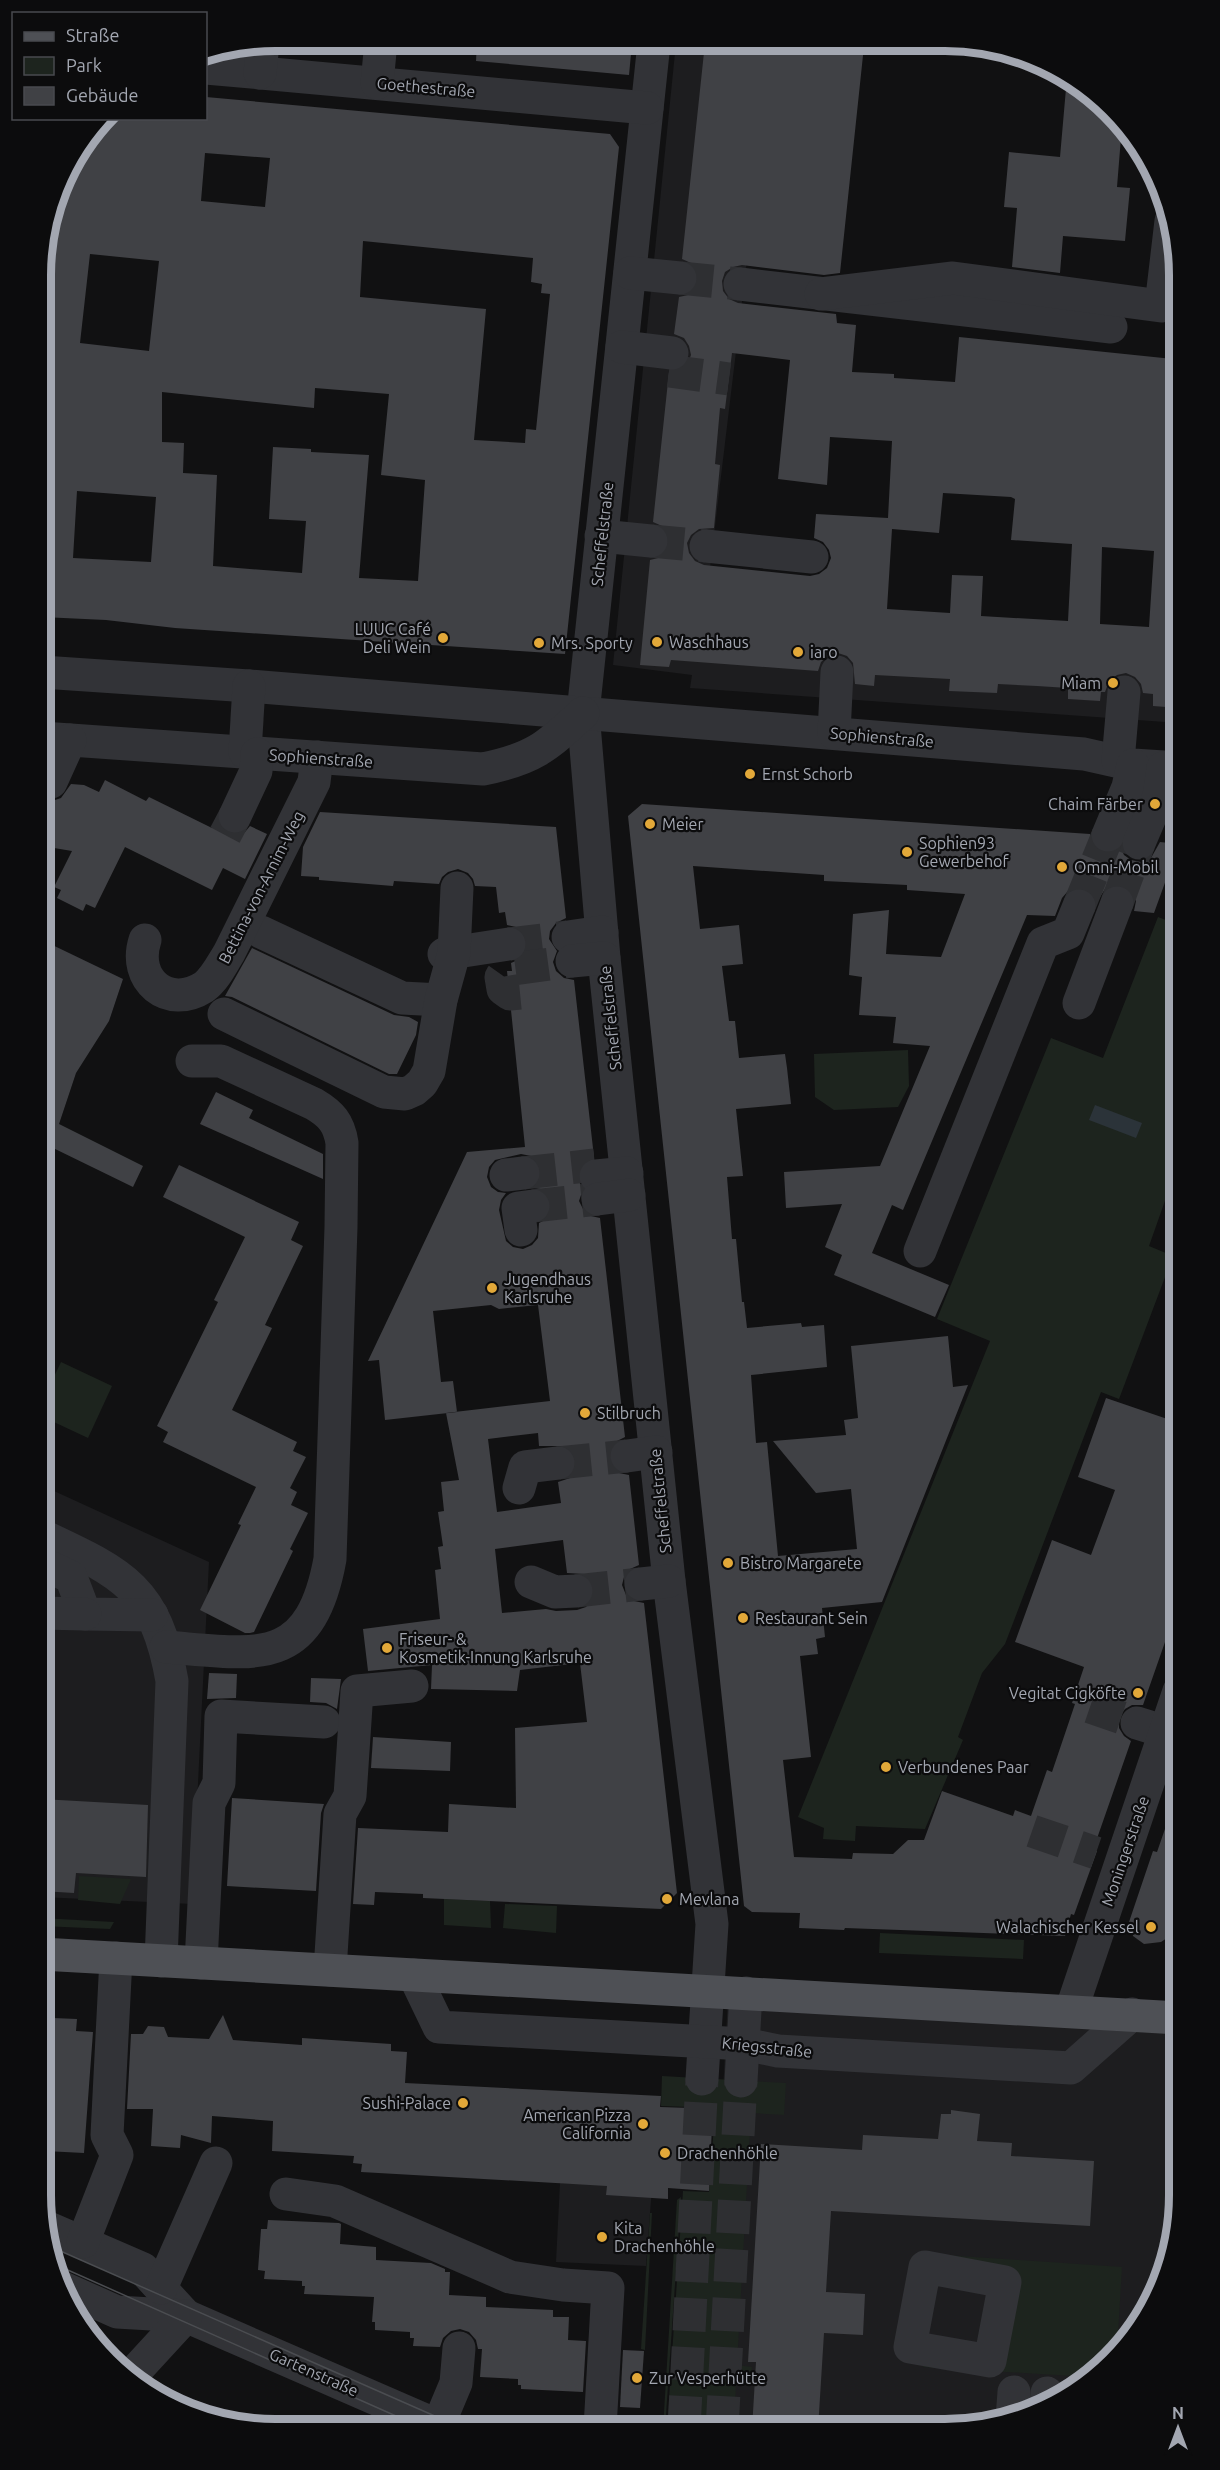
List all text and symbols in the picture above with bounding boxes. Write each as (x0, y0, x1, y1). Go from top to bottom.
legend (12, 12, 207, 120)
text: Straße (66, 25, 119, 45)
text: Park (66, 55, 102, 75)
street label: Goethestraße (376, 74, 476, 100)
text: Gebäude (66, 85, 138, 105)
street label: Scheffelstraße (588, 481, 616, 587)
place label: LUUC Café Deli Wein (355, 620, 431, 656)
marker: LUUC Café Deli Wein (436, 631, 450, 645)
place label: Waschhaus (669, 633, 749, 651)
place label: Mrs. Sporty (551, 634, 633, 652)
marker: Waschhaus (650, 635, 664, 649)
marker: Mrs. Sporty (532, 636, 546, 650)
place label: iaro (810, 643, 838, 661)
marker: iaro (791, 645, 805, 659)
place label: Miam (1061, 674, 1101, 692)
marker: Miam (1106, 676, 1120, 690)
street label: Sophienstraße (829, 723, 935, 751)
street label: Sophienstraße (268, 745, 374, 771)
place label: Ernst Schorb (762, 765, 853, 783)
marker: Ernst Schorb (743, 767, 757, 781)
place label: Chaim Färber (1048, 795, 1143, 813)
marker: Chaim Färber (1148, 797, 1162, 811)
street label: Bettina-von-Arnim-Weg (215, 808, 307, 966)
place label: Meier (662, 815, 704, 833)
marker: Meier (643, 817, 657, 831)
place label: Sophien93 Gewerbehof (919, 834, 1009, 870)
marker: Sophien93 Gewerbehof (900, 845, 914, 859)
place label: Omni-Mobil (1074, 858, 1159, 876)
marker: Omni-Mobil (1055, 860, 1069, 874)
street label: Scheffelstraße (596, 965, 624, 1071)
place label: Jugendhaus Karlsruhe (504, 1270, 591, 1306)
marker: Jugendhaus Karlsruhe (485, 1281, 499, 1295)
place label: Stilbruch (597, 1404, 661, 1422)
marker: Stilbruch (578, 1406, 592, 1420)
street label: Scheffelstraße (646, 1448, 674, 1554)
place label: Bistro Margarete (740, 1554, 862, 1572)
marker: Bistro Margarete (721, 1556, 735, 1570)
place label: Restaurant Sein (755, 1609, 868, 1627)
marker: Restaurant Sein (736, 1611, 750, 1625)
place label: Friseur- & Kosmetik-Innung Karlsruhe (399, 1630, 592, 1666)
marker: Friseur- & Kosmetik-Innung Karlsruhe (380, 1641, 394, 1655)
place label: Vegitat Cigköfte (1009, 1684, 1126, 1702)
marker: Vegitat Cigköfte (1131, 1686, 1145, 1700)
place label: Verbundenes Paar (898, 1758, 1029, 1776)
marker: Verbundenes Paar (879, 1760, 893, 1774)
street label: Moningerstraße (1098, 1793, 1152, 1909)
place label: Mevlana (679, 1890, 739, 1908)
marker: Mevlana (660, 1892, 674, 1906)
place label: Walachischer Kessel (996, 1918, 1139, 1936)
marker: Walachischer Kessel (1144, 1920, 1158, 1934)
street label: Kriegsstraße (721, 2033, 813, 2061)
place label: Sushi-Palace (363, 2094, 451, 2112)
marker: Sushi-Palace (456, 2096, 470, 2110)
place label: American Pizza California (523, 2106, 631, 2142)
marker: American Pizza California (636, 2117, 650, 2131)
place label: Drachenhöhle (677, 2144, 778, 2162)
marker: Drachenhöhle (658, 2146, 672, 2160)
place label: Kita Drachenhöhle (614, 2219, 715, 2255)
marker: Kita Drachenhöhle (595, 2230, 609, 2244)
street label: Gartenstraße (267, 2344, 361, 2400)
place label: Zur Vesperhütte (649, 2369, 766, 2387)
marker: Zur Vesperhütte (630, 2371, 644, 2385)
north arrow (1148, 2398, 1208, 2458)
text: N (1172, 2404, 1184, 2422)

